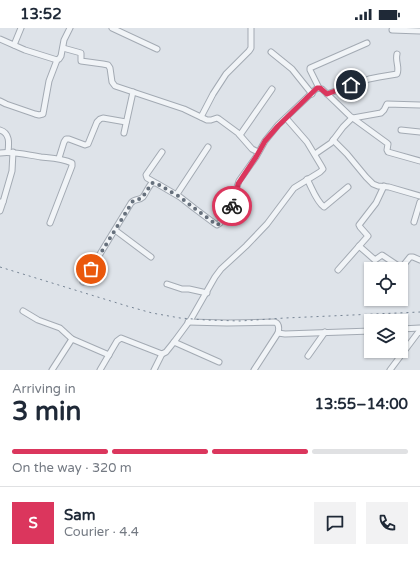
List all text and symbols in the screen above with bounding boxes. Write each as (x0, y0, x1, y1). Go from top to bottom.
text: 13:52 (20, 5, 62, 23)
pin (334, 68, 368, 102)
icon: home (340, 74, 362, 96)
courier (212, 186, 252, 226)
icon: bike (221, 195, 243, 217)
pin (74, 252, 108, 286)
icon: bag (80, 258, 102, 280)
map controls (364, 262, 408, 358)
button: locate (364, 262, 408, 306)
button: layers (364, 314, 408, 358)
text: Arriving in (12, 381, 76, 397)
text: 13:55–14:00 (315, 395, 408, 413)
text: 3 min (12, 396, 81, 427)
text: On the way · 320 m (12, 460, 132, 476)
button: chat (314, 502, 356, 544)
button: phone (366, 502, 408, 544)
text: Sam (64, 506, 95, 524)
text: S (28, 514, 38, 532)
text: Courier · 4.4 (64, 524, 139, 540)

